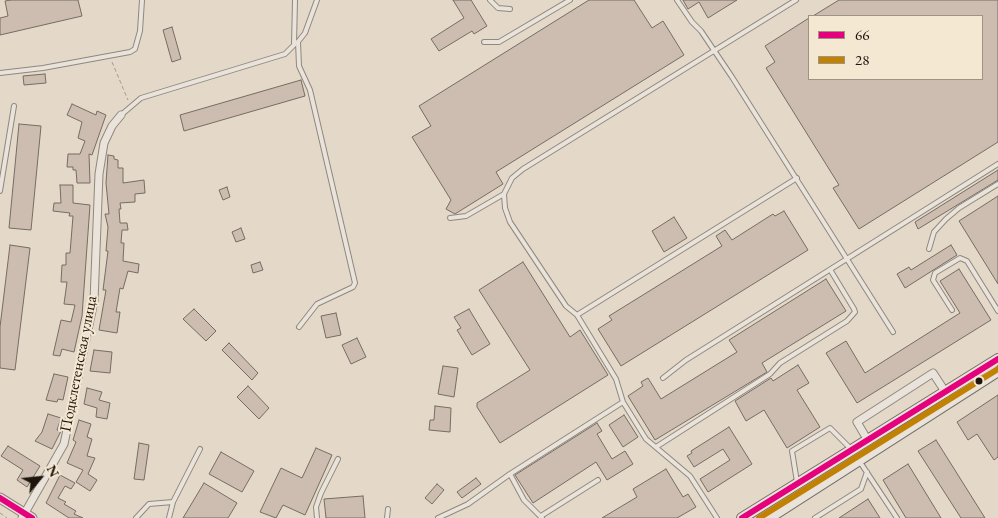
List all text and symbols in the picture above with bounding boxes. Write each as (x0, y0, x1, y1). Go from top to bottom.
legend (808, 15, 983, 80)
text: 66 (855, 25, 869, 44)
text: 28 (855, 50, 869, 69)
street label: Подклетенская улица (56, 294, 102, 434)
unlabelled marker (974, 376, 984, 386)
north arrow (15, 453, 65, 503)
text: N (43, 462, 64, 480)

